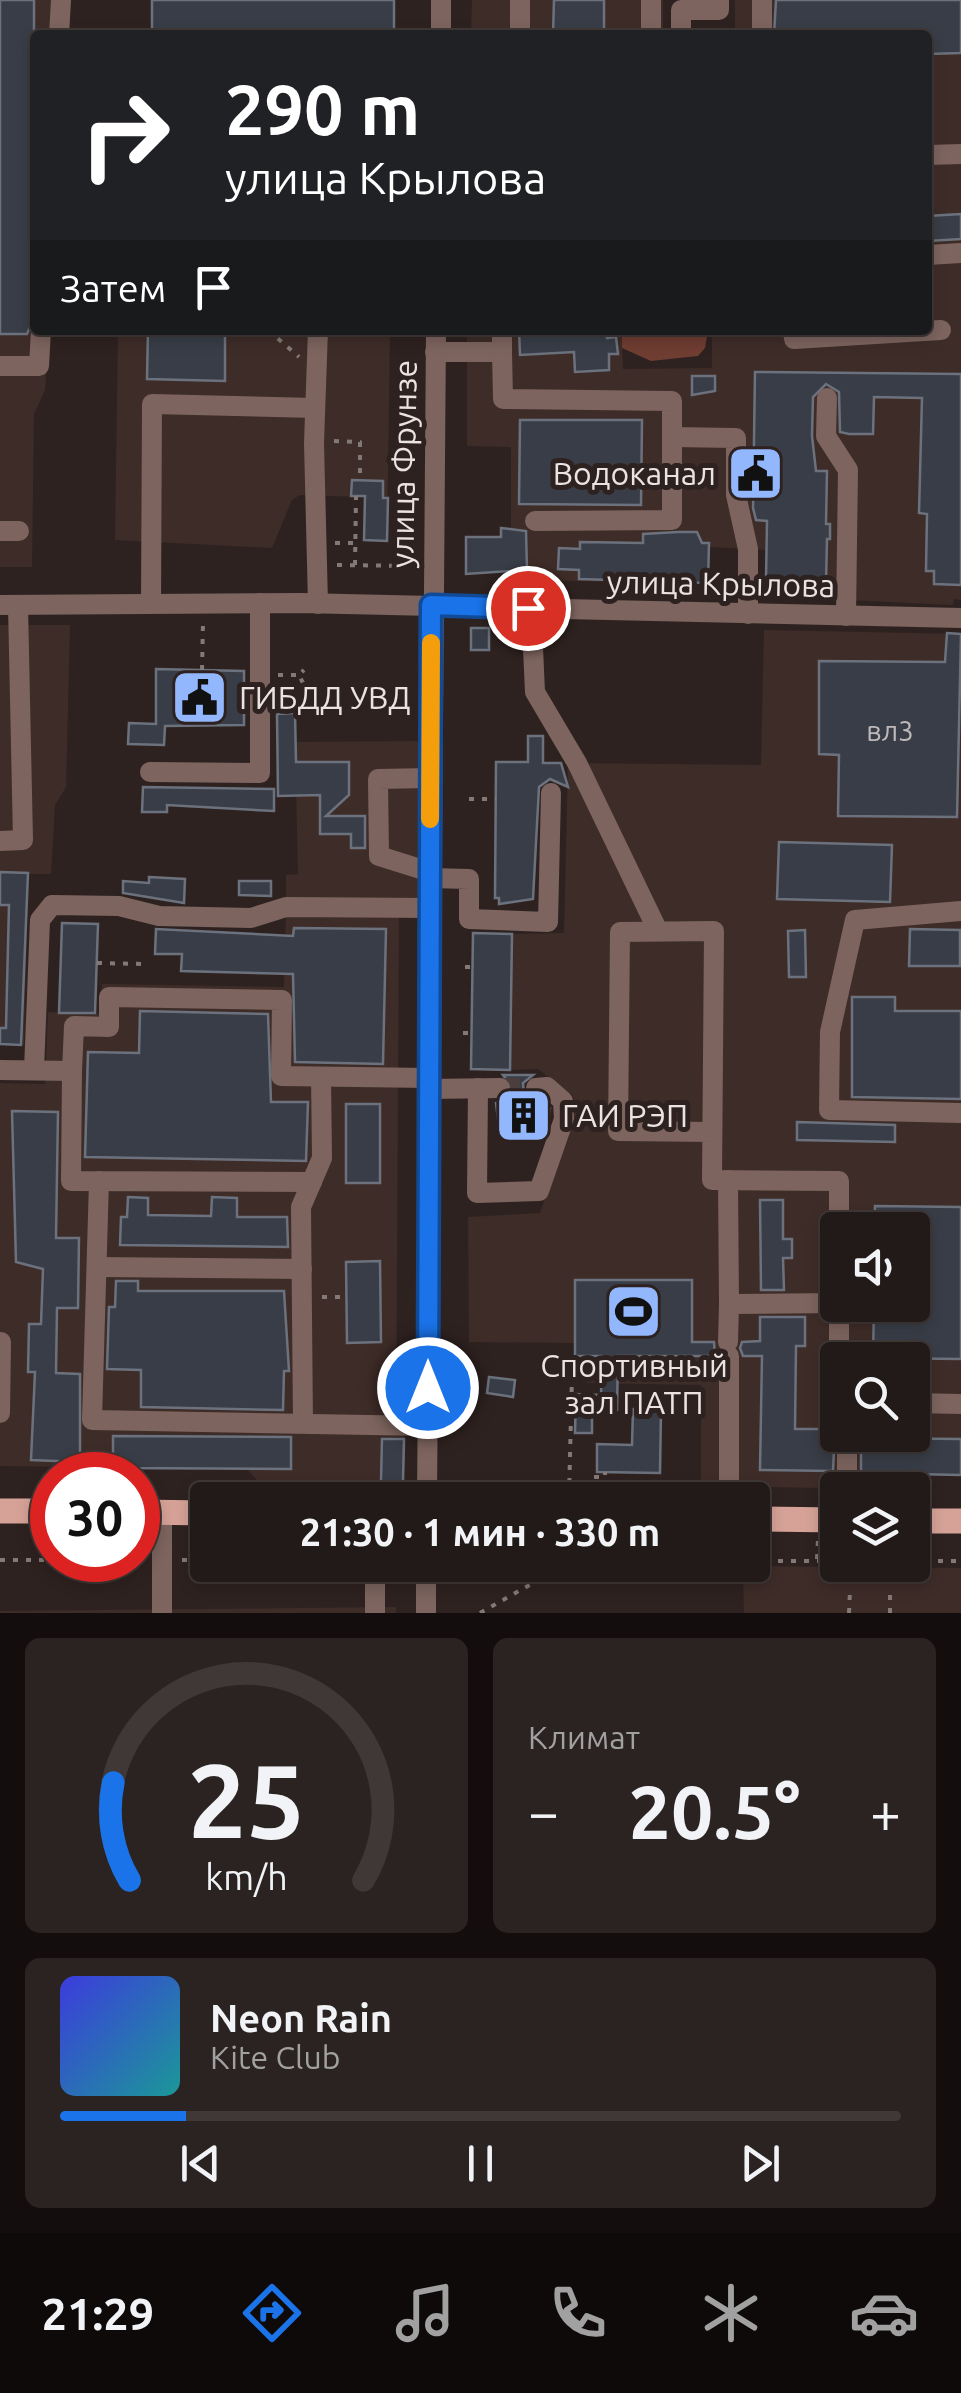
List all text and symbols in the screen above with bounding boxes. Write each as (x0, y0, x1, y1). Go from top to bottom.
icon: right (60, 70, 190, 200)
text: 290 m (225, 70, 420, 148)
text: улица Крылова (225, 152, 546, 203)
icon: arrive (186, 260, 241, 315)
text: Затем (60, 267, 166, 309)
street label: улица Фрунзе (383, 360, 423, 568)
public building icon: Водоканал (725, 443, 785, 503)
place label: Водоканал (553, 455, 716, 491)
street label: улица Крылова (606, 563, 836, 603)
pin (486, 566, 571, 651)
icon: arrive (501, 581, 556, 636)
public building icon: ГИБДД УВД (170, 667, 230, 727)
place label: ГИБДД УВД (239, 679, 411, 715)
house number: вл3 (866, 715, 914, 746)
building icon: ГАИ РЭП (493, 1085, 553, 1145)
place label: ГАИ РЭП (562, 1097, 688, 1133)
map controls (820, 1212, 930, 1582)
button: sound (820, 1212, 930, 1322)
sports icon: Спортивный зал ПАТП (604, 1281, 664, 1341)
position arrow (376, 1336, 480, 1440)
button: search (820, 1342, 930, 1452)
place label: Спортивный зал ПАТП (540, 1347, 728, 1420)
speed limit sign: 30 (30, 1452, 160, 1582)
button: layers (820, 1472, 930, 1582)
text: 21:30 · 1 мин · 330 m (300, 1511, 660, 1553)
text: Климат (528, 1719, 640, 1755)
text: 25 (188, 1741, 305, 1858)
text: 20.5° (629, 1769, 800, 1853)
text: − (528, 1781, 559, 1842)
text: + (870, 1781, 901, 1842)
text: km/h (205, 1857, 288, 1897)
text: Neon Rain (210, 1997, 392, 2039)
text: Kite Club (210, 2039, 340, 2075)
icon: previous (173, 2136, 228, 2191)
icon: pause (453, 2136, 508, 2191)
icon: next (733, 2136, 788, 2191)
icon: directions (237, 2278, 307, 2348)
icon: music (390, 2278, 460, 2348)
icon: phone (543, 2278, 613, 2348)
icon: climate (696, 2278, 766, 2348)
icon: car (849, 2278, 919, 2348)
text: 21:29 (42, 2288, 154, 2339)

